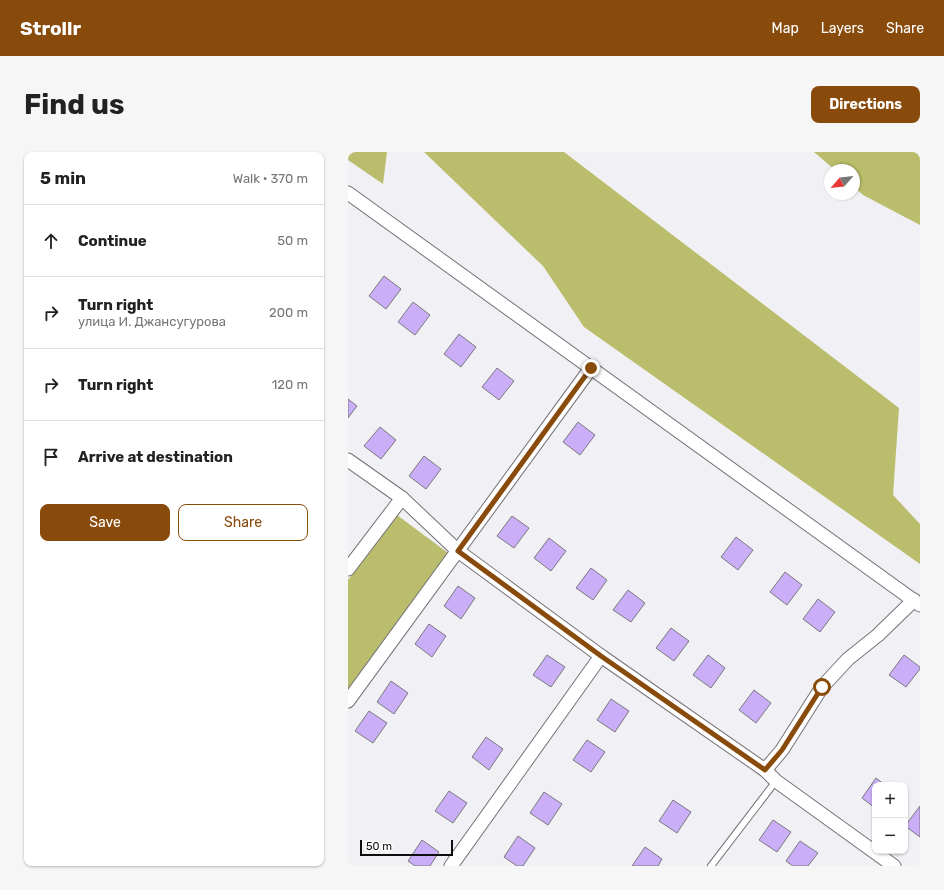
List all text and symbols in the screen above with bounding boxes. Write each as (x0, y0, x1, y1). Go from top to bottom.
text: Strollr (20, 17, 81, 40)
text: Map (772, 20, 799, 37)
text: Layers (821, 20, 864, 37)
text: Share (886, 20, 924, 37)
button: Directions (811, 86, 920, 123)
text: Find us (24, 88, 124, 121)
north arrow (824, 164, 860, 200)
text: 5 min (40, 168, 86, 188)
text: Walk · 370 m (233, 171, 308, 186)
icon: ahead (40, 230, 62, 252)
text: Continue (78, 232, 147, 250)
text: 50 m (277, 233, 308, 248)
text: Turn right (78, 296, 153, 314)
icon: right (40, 302, 62, 324)
text: 200 m (269, 305, 308, 320)
text: улица И. Джансугурова (78, 314, 226, 329)
route end (582, 359, 600, 377)
icon: right (40, 374, 62, 396)
text: Turn right (78, 376, 153, 394)
text: 120 m (272, 377, 308, 392)
icon: arrive (40, 446, 62, 468)
text: Arrive at destination (78, 448, 233, 466)
button: Save (40, 504, 170, 541)
button: Share (178, 504, 308, 541)
route start (813, 678, 831, 696)
map controls (872, 782, 908, 854)
button: + (872, 782, 908, 818)
button: − (872, 818, 908, 854)
scale bar (360, 838, 453, 857)
text: 50 m (366, 840, 392, 853)

